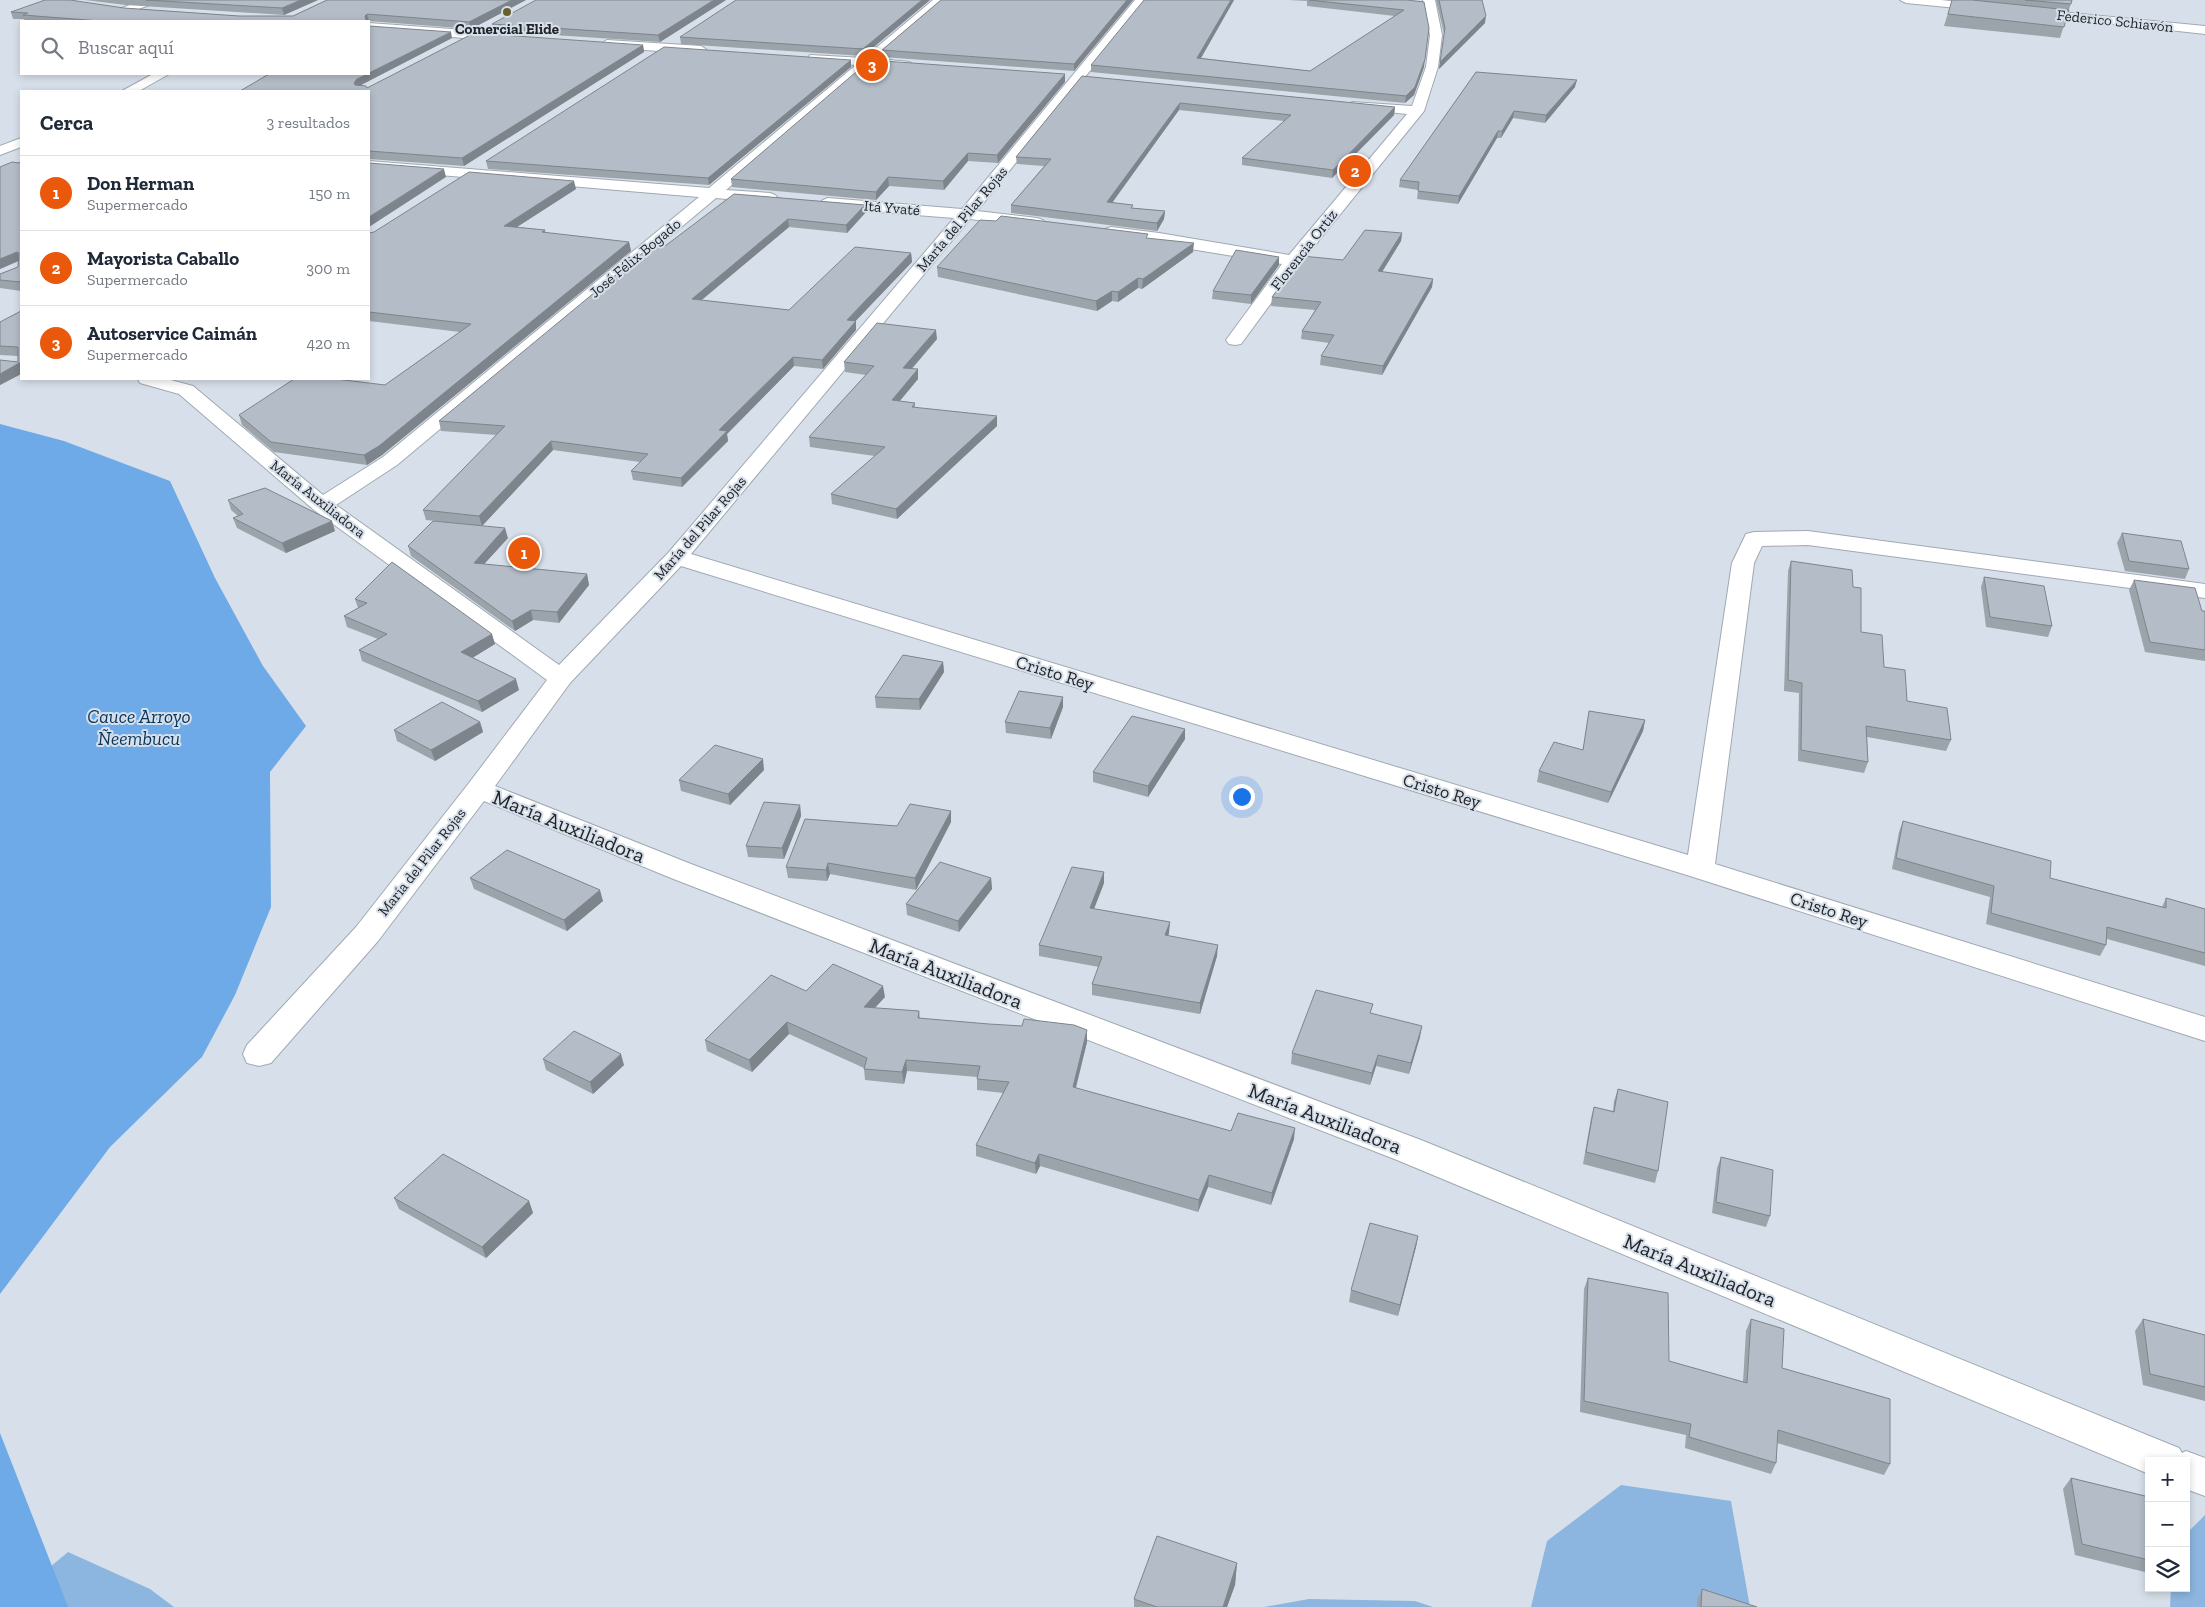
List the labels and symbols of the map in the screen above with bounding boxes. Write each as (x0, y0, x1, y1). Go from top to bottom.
marker: Comercial Elide (501, 6, 513, 18)
street label: Federico Schiavón (2056, 6, 2175, 36)
place label: Comercial Elide (455, 20, 559, 38)
pin: 3 (856, 46, 888, 84)
pin: 2 (1339, 152, 1371, 190)
street label: María del Pilar Rojas (913, 163, 1011, 275)
street label: Itá Yvaté (863, 197, 921, 219)
street label: Florencia Ortiz (1267, 206, 1341, 294)
street label: José Félix Bogado (586, 214, 685, 301)
street label: María Auxiliadora (267, 456, 369, 542)
street label: María del Pilar Rojas (650, 472, 750, 584)
pin: 1 (508, 534, 540, 572)
street label: Cristo Rey (1013, 651, 1097, 695)
water label: Cauce Arroyo Ñeembucu (87, 705, 191, 750)
street label: Cristo Rey (1400, 769, 1484, 813)
street label: María Auxiliadora (489, 784, 649, 868)
your location (1229, 784, 1255, 810)
street label: María del Pilar Rojas (374, 804, 470, 920)
street label: Cristo Rey (1787, 887, 1871, 933)
street label: María Auxiliadora (866, 932, 1026, 1014)
street label: María Auxiliadora (1245, 1077, 1405, 1159)
street label: María Auxiliadora (1620, 1228, 1780, 1312)

